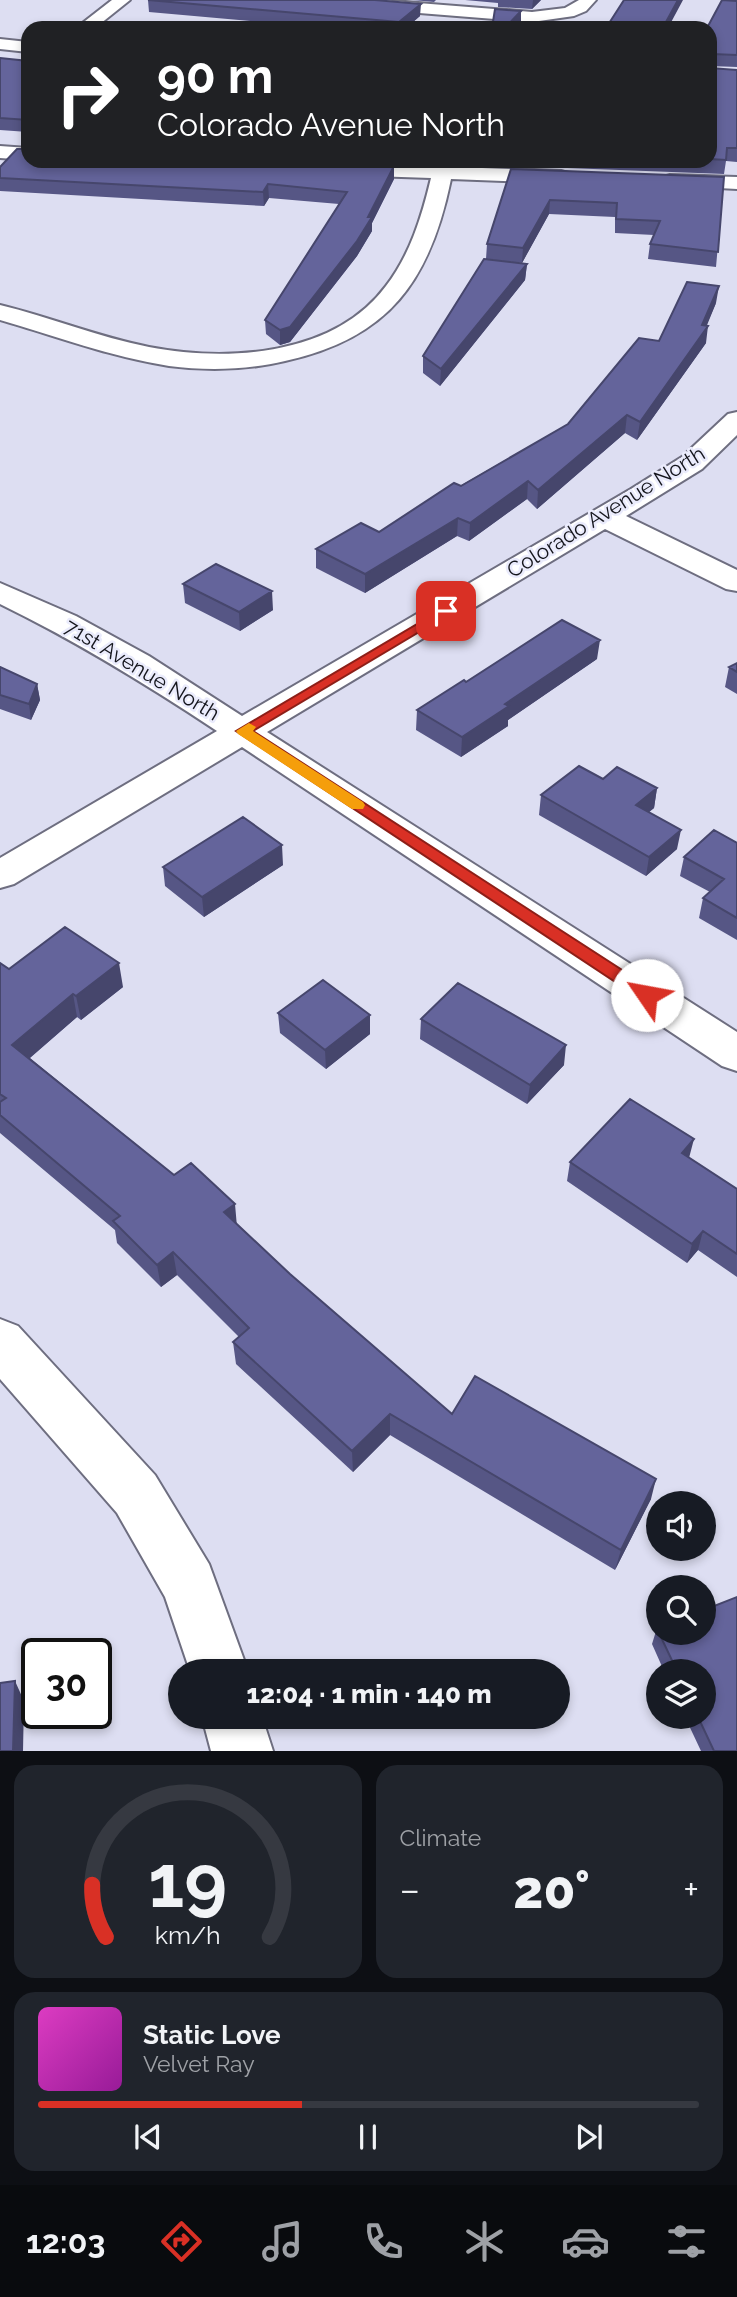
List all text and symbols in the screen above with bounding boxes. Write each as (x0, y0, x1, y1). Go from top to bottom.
text: 90 m (157, 47, 273, 104)
icon: right (42, 49, 133, 140)
text: Colorado Avenue North (157, 106, 505, 143)
street label: Colorado Avenue North (502, 440, 709, 583)
pin (416, 581, 476, 641)
icon: arrive (427, 592, 465, 630)
street label: 71st Avenue North (60, 613, 224, 726)
position arrow (610, 958, 684, 1032)
map controls (646, 1491, 716, 1729)
button: sound (646, 1491, 716, 1561)
button: search (646, 1575, 716, 1645)
speed limit sign: 30 (21, 1638, 112, 1729)
button: layers (646, 1659, 716, 1729)
text: 12:04 · 1 min · 140 m (247, 1679, 491, 1709)
text: Climate (400, 1824, 481, 1851)
text: 19 (148, 1840, 227, 1925)
text: 20° (513, 1859, 590, 1920)
text: − (400, 1867, 420, 1912)
text: + (683, 1867, 699, 1912)
text: km/h (155, 1920, 221, 1950)
text: Static Love (143, 2020, 281, 2050)
text: Velvet Ray (143, 2050, 255, 2077)
icon: previous (129, 2118, 167, 2156)
icon: pause (349, 2118, 387, 2156)
icon: next (570, 2118, 608, 2156)
icon: directions (157, 2217, 206, 2266)
icon: music (258, 2217, 307, 2266)
icon: phone (359, 2217, 408, 2266)
icon: climate (460, 2217, 509, 2266)
icon: car (561, 2217, 610, 2266)
icon: filters (662, 2217, 711, 2266)
text: 12:03 (26, 2223, 105, 2260)

